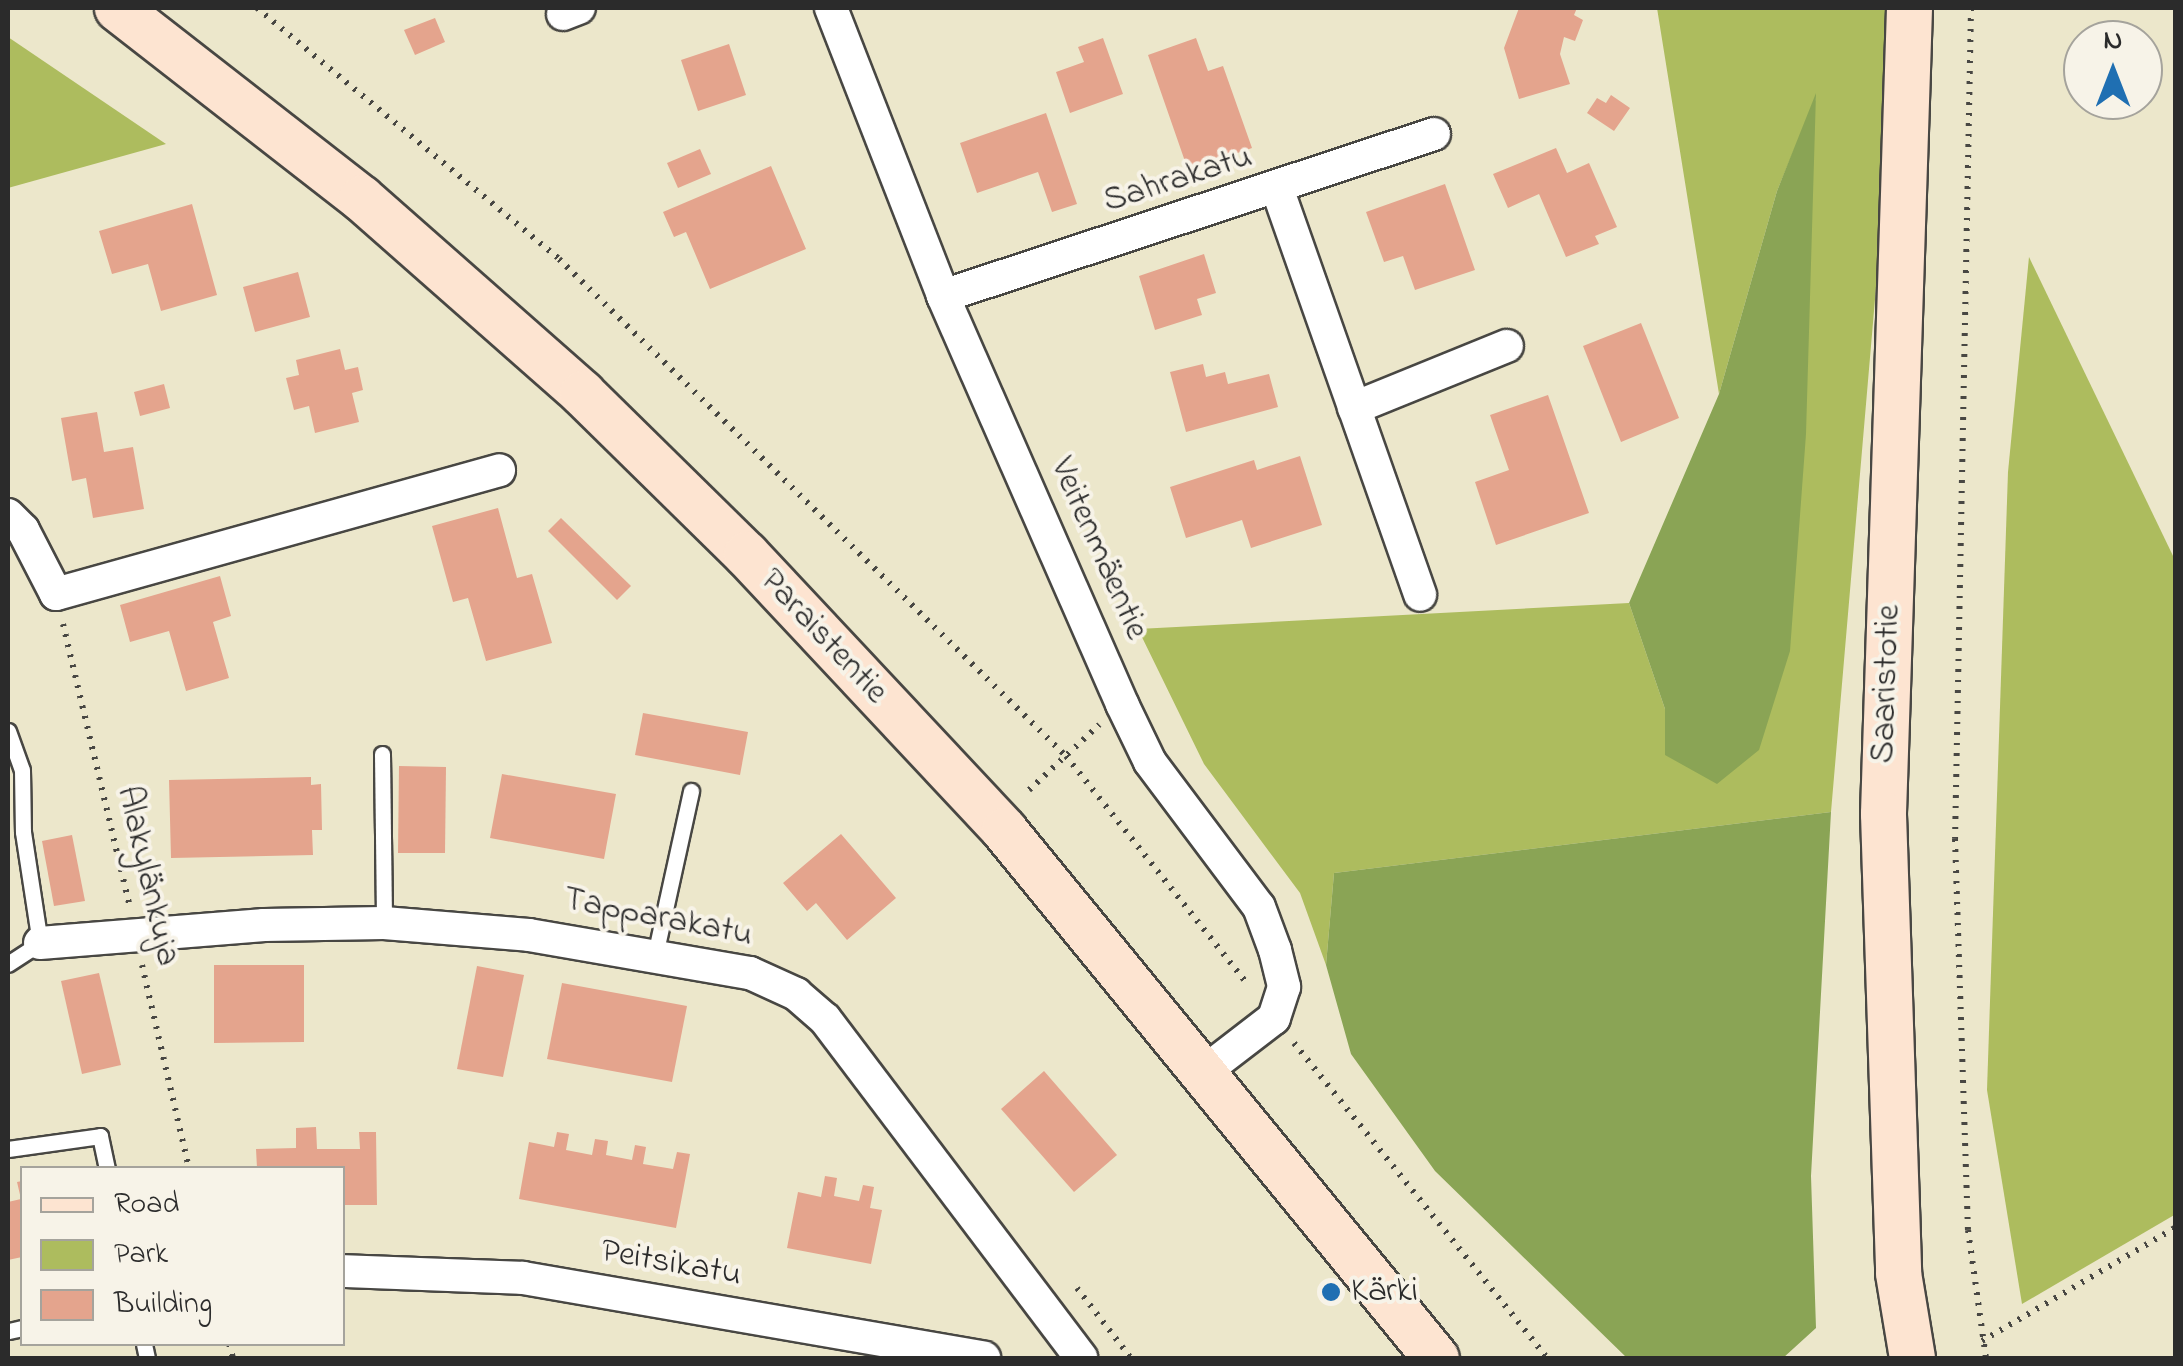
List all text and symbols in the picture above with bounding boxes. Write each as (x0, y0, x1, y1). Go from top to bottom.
north arrow (2063, 20, 2163, 120)
text: N (2104, 21, 2122, 62)
street label: Sahrakatu (1098, 136, 1258, 224)
street label: Veitenmäentie (1039, 452, 1157, 646)
street label: Paraistentie (750, 561, 896, 713)
street label: Saaristotie (1863, 604, 1911, 764)
street label: Alakylänkuja (106, 782, 188, 970)
street label: Tapparakatu (560, 879, 756, 957)
legend (20, 1166, 345, 1346)
text: Road (114, 1183, 179, 1227)
street label: Peitsikatu (597, 1231, 745, 1297)
text: Park (114, 1233, 168, 1277)
place label: Kärki (1351, 1271, 1418, 1313)
marker: Kärki (1320, 1281, 1342, 1303)
text: Building (114, 1283, 212, 1327)

